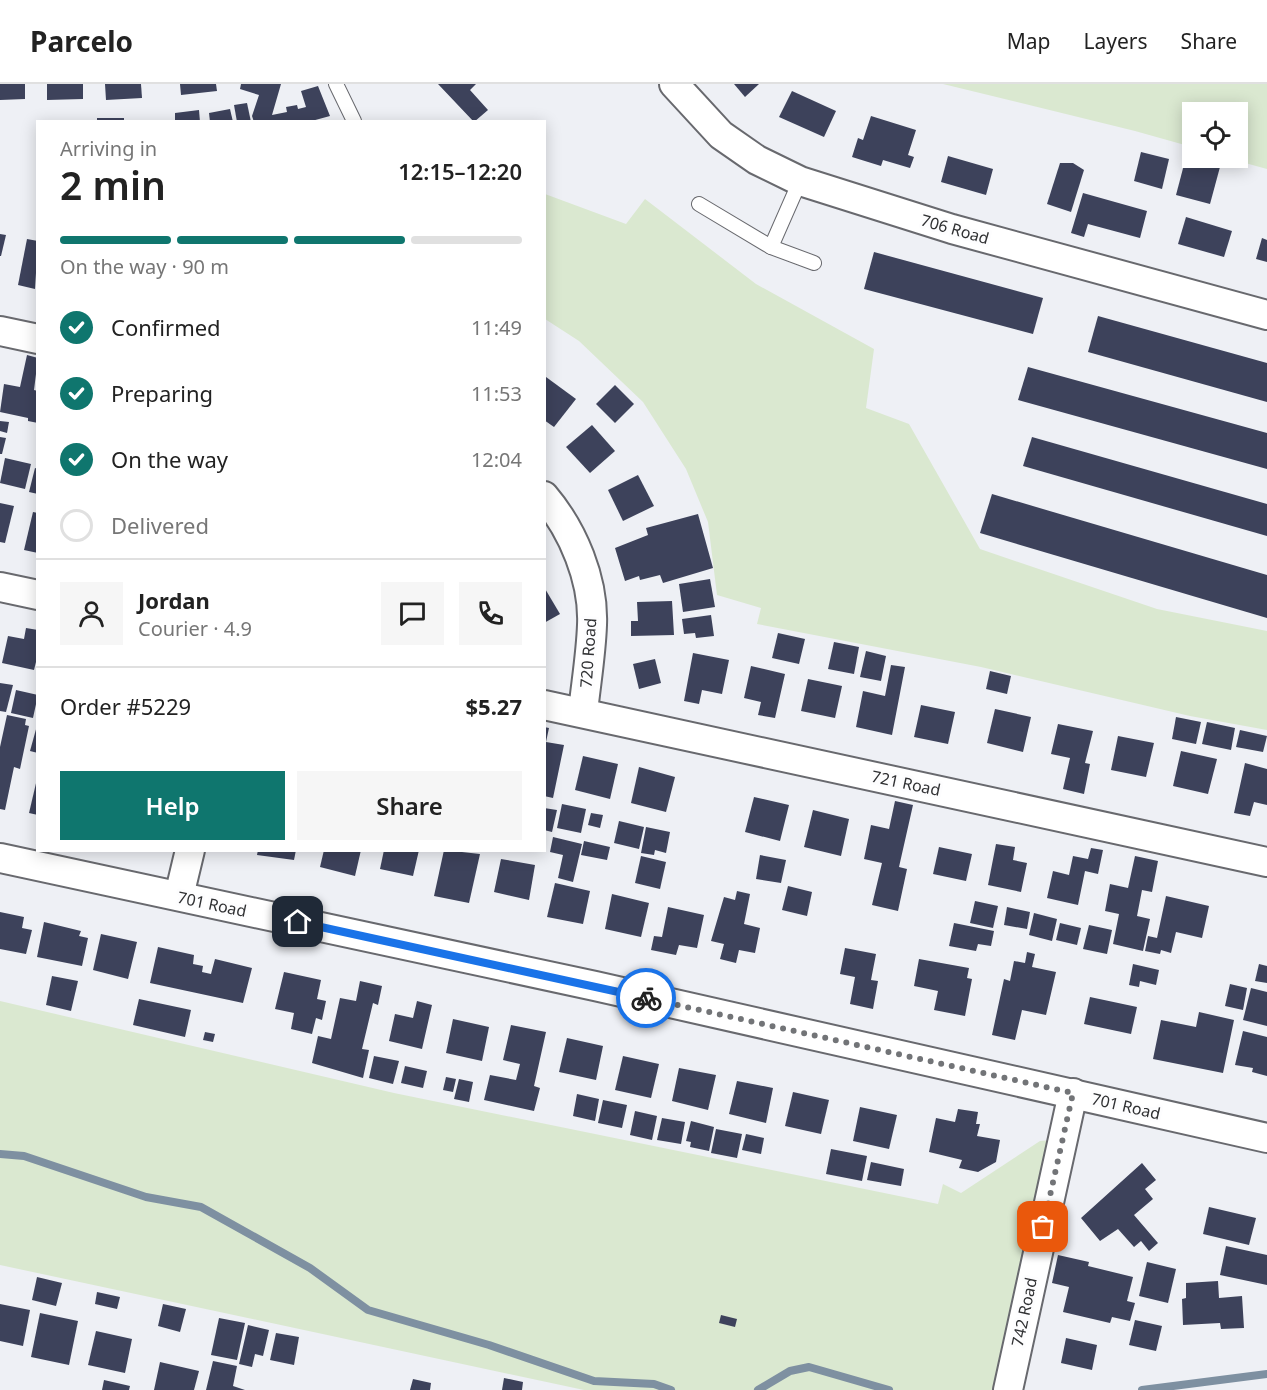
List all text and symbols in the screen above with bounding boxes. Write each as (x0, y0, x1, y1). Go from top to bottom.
text: Parcelo (30, 22, 133, 60)
text: Map (1007, 27, 1051, 55)
text: Layers (1084, 27, 1148, 55)
text: Share (1181, 27, 1237, 55)
map controls (1182, 102, 1248, 168)
button: locate (1182, 102, 1248, 168)
text: Arriving in (60, 135, 157, 162)
text: 12:15–12:20 (398, 156, 522, 186)
text: 2 min (60, 158, 166, 211)
street label: 706 Road (918, 209, 992, 249)
text: On the way · 90 m (60, 253, 229, 280)
icon: check (60, 311, 93, 344)
text: Confirmed (111, 312, 221, 342)
text: 11:49 (471, 314, 522, 341)
icon: check (60, 377, 93, 410)
text: Preparing (111, 378, 213, 408)
text: 11:53 (471, 380, 522, 407)
icon: check (60, 443, 93, 476)
text: On the way (111, 444, 228, 474)
text: 12:04 (471, 446, 522, 473)
text: Delivered (111, 510, 209, 540)
button: person (60, 582, 123, 645)
button: chat (381, 582, 444, 645)
button: phone (459, 582, 522, 645)
text: Jordan (138, 585, 210, 615)
text: Courier · 4.9 (138, 615, 252, 642)
street label: 720 Road (575, 617, 601, 689)
text: Order #5229 (60, 691, 191, 721)
text: $5.27 (465, 691, 522, 721)
street label: 721 Road (869, 765, 943, 801)
button: Help (60, 771, 285, 840)
button: Share (297, 771, 522, 840)
street label: 701 Road (175, 886, 249, 922)
pin (272, 896, 323, 947)
icon: home (281, 905, 314, 938)
courier (616, 968, 676, 1028)
icon: bike (630, 982, 663, 1015)
street label: 701 Road (1089, 1087, 1163, 1125)
pin (1017, 1201, 1068, 1252)
icon: bag (1026, 1210, 1059, 1243)
street label: 742 Road (1006, 1275, 1042, 1349)

